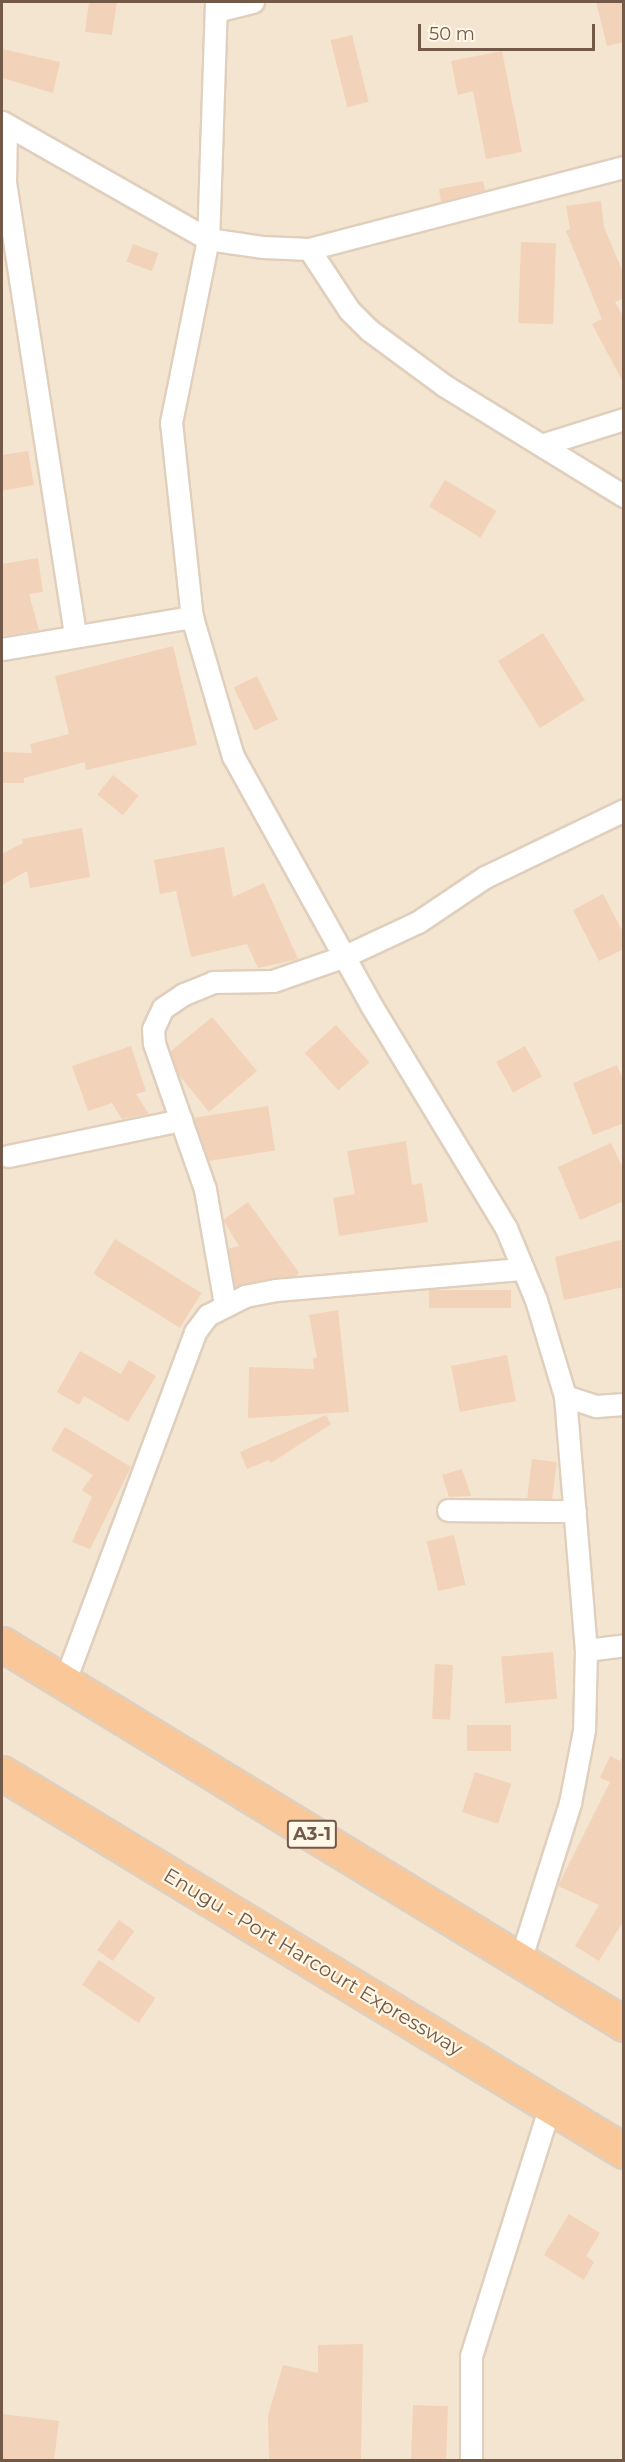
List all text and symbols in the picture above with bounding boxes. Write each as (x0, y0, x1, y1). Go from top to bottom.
scale bar (421, 12, 598, 50)
text: 50 m (429, 23, 475, 45)
road number: A3-1 (286, 1819, 338, 1849)
street label: Enugu - Port Harcourt Expressway (159, 1863, 467, 2061)

